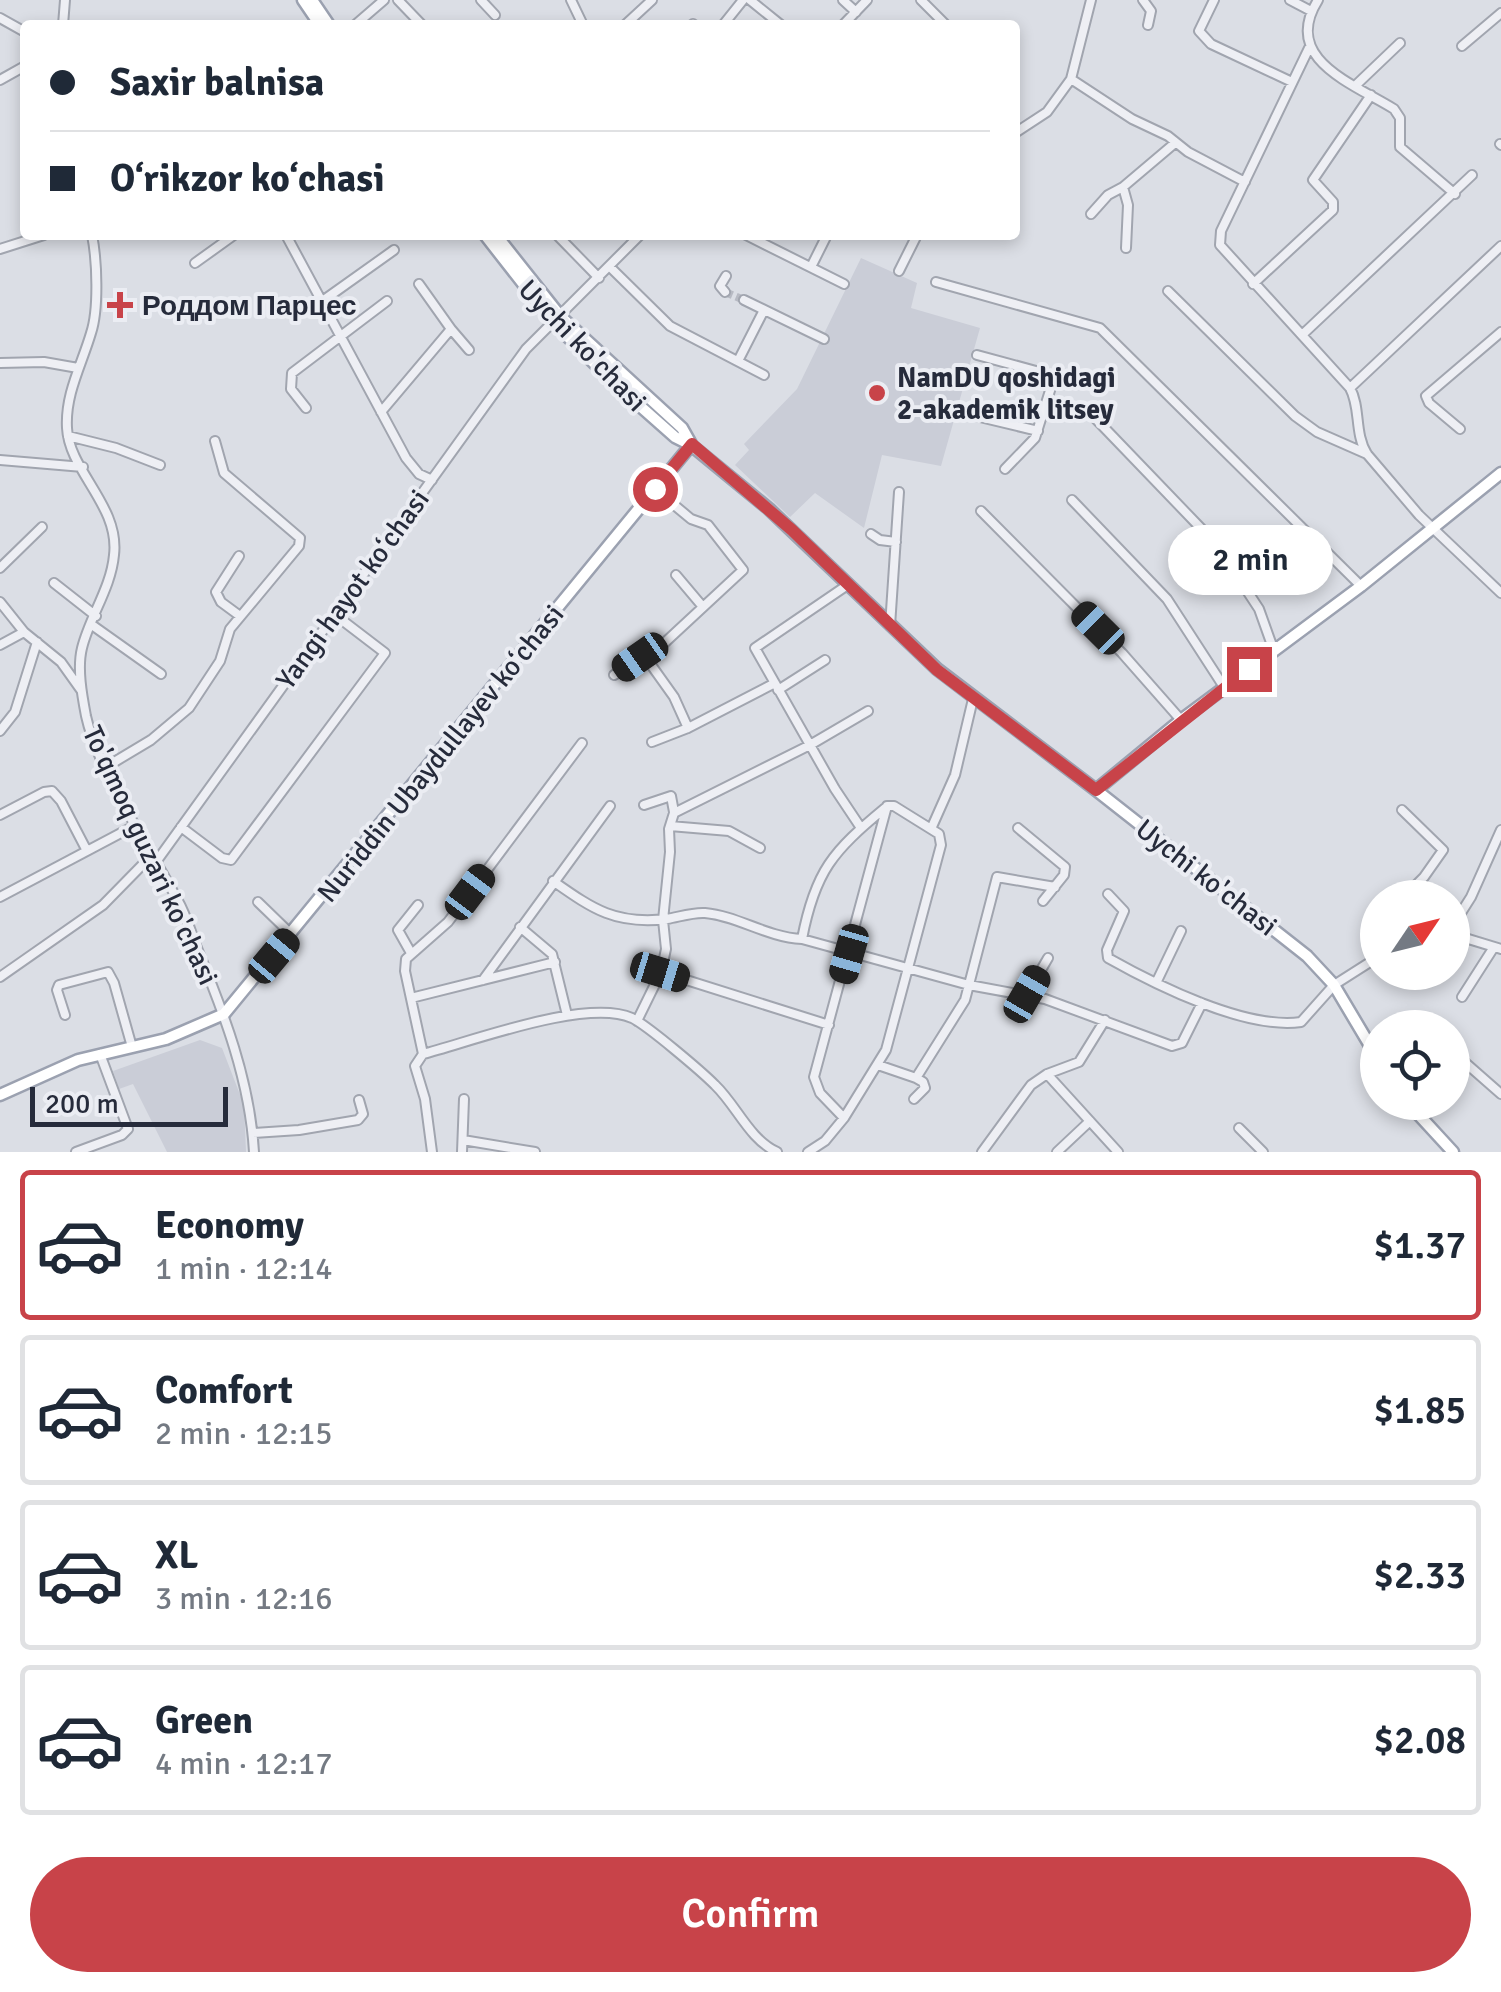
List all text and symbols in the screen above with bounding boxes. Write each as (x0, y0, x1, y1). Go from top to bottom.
text: Saxir balnisa (110, 59, 324, 106)
text: Oʻrikzor koʻchasi (110, 155, 385, 202)
street label: Uychi ko'chasi (511, 273, 654, 419)
place label: Роддом Парцес (142, 289, 357, 323)
marker: Роддом Парцес (107, 292, 133, 318)
place label: NamDU qoshidagi 2-akademik litsey (897, 361, 1116, 427)
marker: NamDU qoshidagi 2-akademik litsey (866, 382, 888, 404)
route start (633, 467, 678, 512)
street label: Yangi hayot koʻchasi (269, 483, 437, 696)
callout: 2 min (1166, 524, 1332, 594)
text: 2 min (1212, 540, 1289, 579)
car (1066, 596, 1130, 660)
street label: Nuriddin Ubaydullayev koʻchasi (310, 598, 571, 909)
car (607, 628, 673, 686)
route end (1227, 647, 1272, 692)
street label: To'qmoq guzari ko'chasi (75, 720, 225, 990)
street label: Uychi ko'chasi (1129, 812, 1284, 944)
car (440, 859, 500, 925)
north arrow (1360, 880, 1470, 990)
map controls (1360, 880, 1470, 1120)
car (826, 921, 872, 987)
car (243, 923, 305, 989)
car (627, 949, 693, 995)
car (999, 961, 1055, 1027)
button: locate (1360, 1010, 1470, 1120)
scale bar (30, 1082, 228, 1126)
text: 200 m (45, 1087, 119, 1121)
icon: car (35, 1200, 125, 1290)
text: Economy (155, 1202, 304, 1249)
text: $1.37 (1373, 1222, 1466, 1269)
text: 1 min · 12:14 (155, 1249, 333, 1288)
icon: car (35, 1365, 125, 1455)
text: Comfort (155, 1367, 293, 1414)
text: $1.85 (1373, 1387, 1466, 1434)
text: 2 min · 12:15 (155, 1414, 333, 1453)
icon: car (35, 1530, 125, 1620)
text: XL (155, 1532, 198, 1579)
text: $2.33 (1373, 1552, 1466, 1599)
text: 3 min · 12:16 (155, 1579, 333, 1618)
icon: car (35, 1695, 125, 1785)
text: Green (155, 1697, 253, 1744)
text: $2.08 (1373, 1717, 1466, 1764)
text: 4 min · 12:17 (155, 1744, 333, 1783)
button: Confirm (30, 1857, 1471, 1972)

